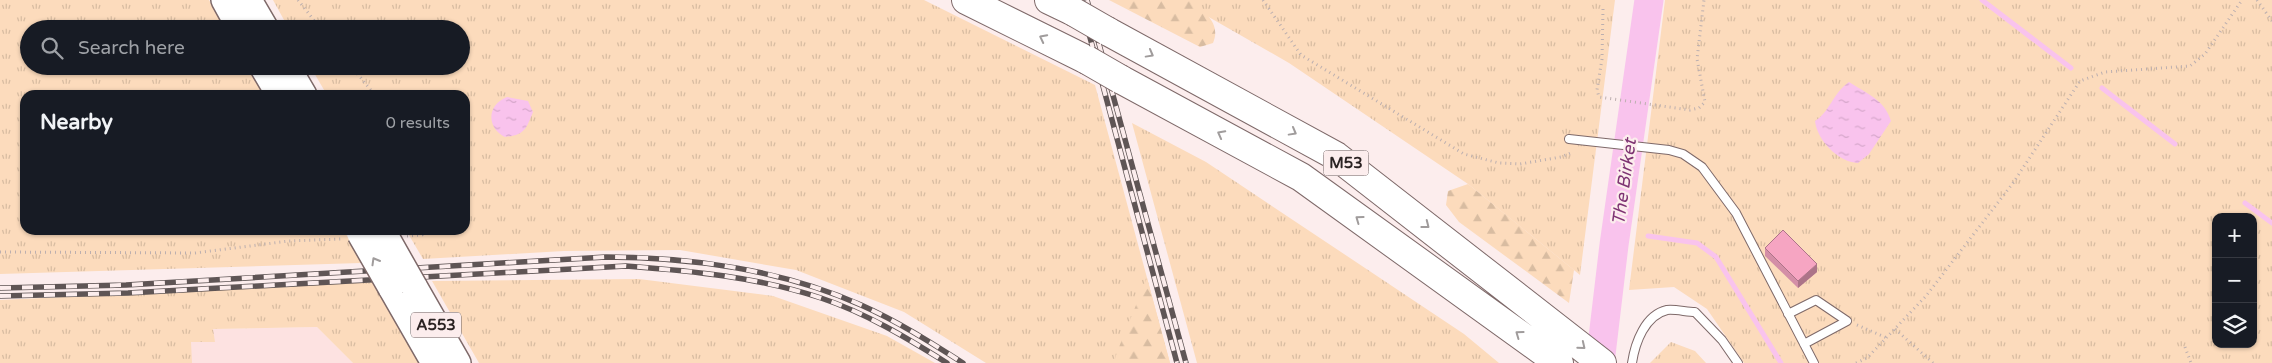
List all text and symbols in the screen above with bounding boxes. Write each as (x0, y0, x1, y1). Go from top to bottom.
search box (20, 20, 470, 75)
icon: search (38, 34, 66, 62)
one-way arrow (1039, 34, 1048, 44)
text: Search here (78, 37, 185, 59)
one-way arrow (1145, 48, 1154, 58)
text: Nearby (40, 110, 113, 135)
text: 0 results (386, 113, 450, 133)
one-way arrow (1288, 126, 1297, 136)
one-way arrow (1217, 130, 1226, 140)
water label: The Birket (1607, 135, 1641, 227)
road number: M53 (1324, 150, 1368, 176)
map controls (2212, 213, 2257, 348)
button: + (2212, 213, 2257, 258)
one-way arrow (1355, 216, 1365, 225)
one-way arrow (1420, 219, 1430, 228)
one-way arrow (372, 257, 382, 266)
button: − (2212, 258, 2257, 303)
button: layers (2212, 303, 2257, 348)
road number: A553 (411, 312, 461, 338)
one-way arrow (1516, 332, 1525, 340)
one-way arrow (1576, 341, 1585, 349)

